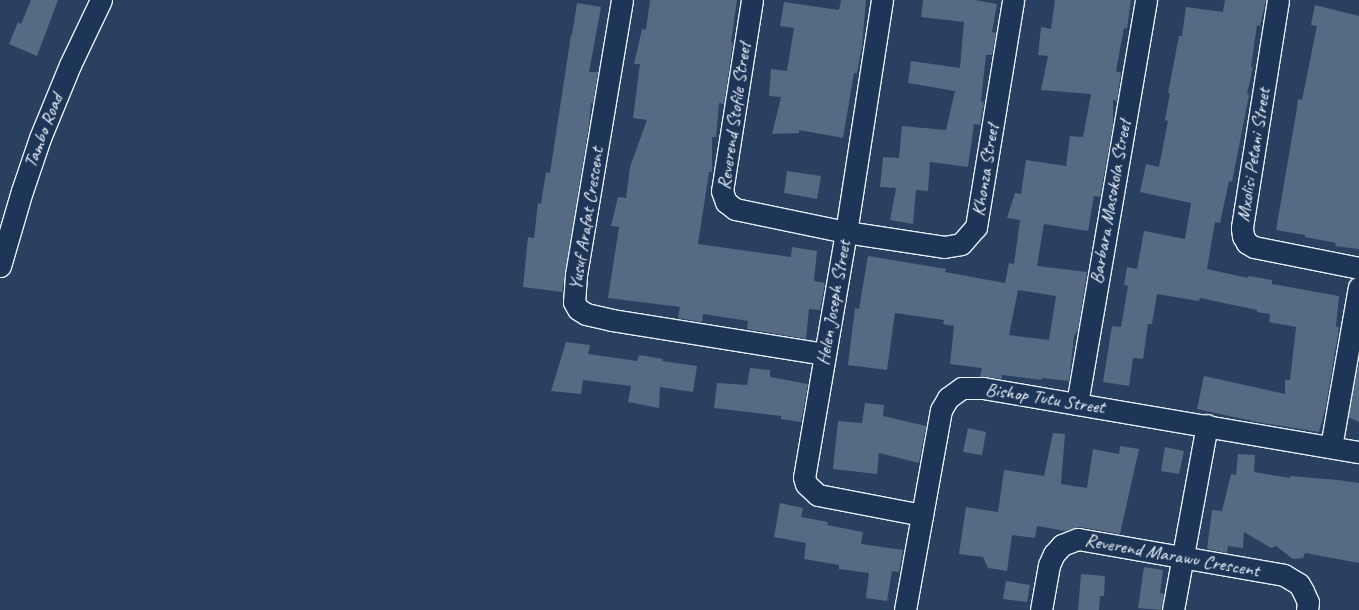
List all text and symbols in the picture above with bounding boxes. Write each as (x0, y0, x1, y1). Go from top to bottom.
street label: Reverend Stofile Street (713, 41, 757, 191)
street label: Mxolisi Petani Street (1232, 87, 1276, 223)
street label: Tambo Road (20, 91, 68, 171)
street label: Barbara Masokola Street (1085, 118, 1137, 286)
street label: Khonza Street (967, 122, 1005, 218)
street label: Yusuf Arafat Crescent (564, 146, 610, 292)
street label: Helen Joseph Street (812, 239, 856, 367)
street label: Bishop Tutu Street (984, 378, 1106, 420)
street label: Reverend Marawu Crescent (1083, 529, 1261, 583)

